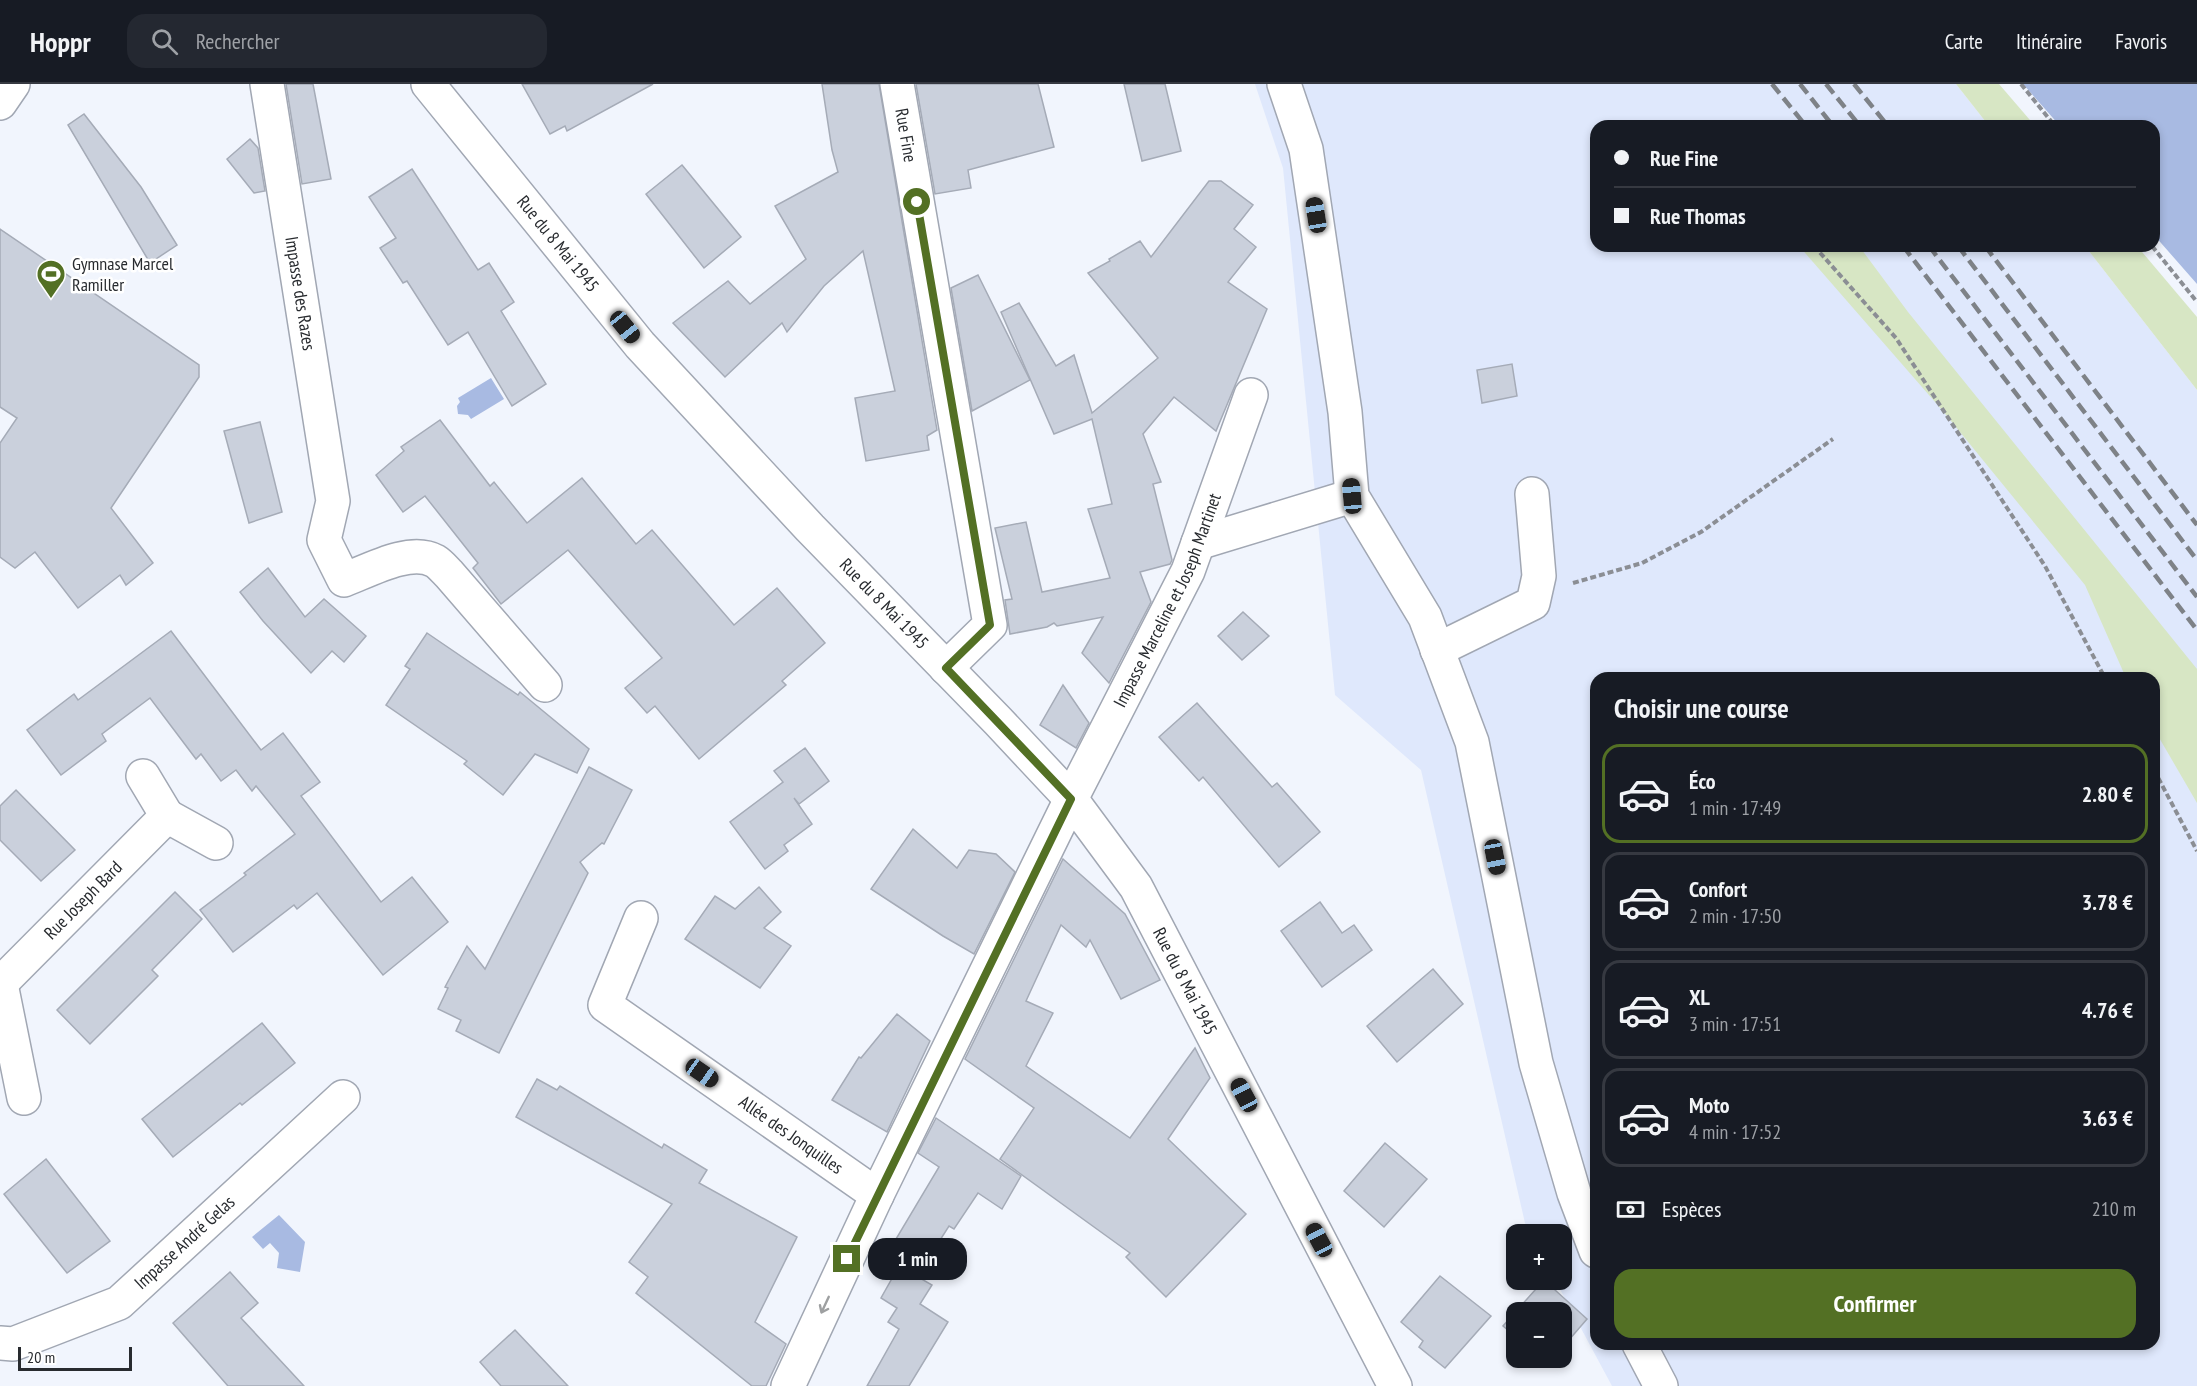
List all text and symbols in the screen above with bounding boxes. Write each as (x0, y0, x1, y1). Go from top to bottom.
search box (127, 14, 547, 68)
text: Hoppr (30, 23, 91, 60)
icon: search (148, 25, 181, 58)
text: Rechercher (196, 27, 280, 55)
text: Carte (1945, 28, 1983, 55)
text: Itinéraire (2016, 28, 2082, 55)
text: Favoris (2115, 28, 2167, 55)
street label: Rue Fine (890, 106, 922, 164)
text: Rue Fine (1650, 144, 1718, 172)
route start (903, 188, 930, 215)
street label: Rue du 8 Mai 1945 (512, 191, 604, 297)
car (1304, 196, 1328, 234)
text: Rue Thomas (1650, 202, 1746, 230)
street label: Impasse des Razes (280, 235, 321, 352)
place label: Gymnase Marcel Ramiller (72, 252, 174, 296)
sports icon: Gymnase Marcel Ramiller (35, 258, 67, 300)
car (607, 307, 643, 347)
car (1341, 477, 1363, 515)
street label: Impasse Marceline et Joseph Martinet (1108, 490, 1226, 711)
street label: Rue du 8 Mai 1945 (835, 553, 934, 654)
text: Choisir une course (1614, 691, 1789, 725)
icon: car (1617, 767, 1671, 821)
text: Éco (1689, 767, 1716, 795)
text: 2.80 € (2082, 780, 2133, 808)
text: 1 min · 17:49 (1689, 795, 1781, 821)
car (1483, 838, 1507, 876)
street label: Rue Joseph Bard (39, 856, 127, 944)
icon: car (1617, 875, 1671, 929)
text: Confort (1689, 875, 1747, 903)
text: 3.78 € (2082, 888, 2133, 916)
text: 2 min · 17:50 (1689, 903, 1781, 929)
street label: Rue du 8 Mai 1945 (1148, 923, 1223, 1039)
icon: car (1617, 983, 1671, 1037)
text: XL (1689, 983, 1710, 1011)
text: 4.76 € (2082, 996, 2133, 1024)
text: 3 min · 17:51 (1689, 1011, 1781, 1037)
car (682, 1055, 722, 1091)
car (1228, 1075, 1260, 1115)
street label: Allée des Jonquilles (735, 1090, 848, 1179)
icon: car (1617, 1091, 1671, 1145)
text: Moto (1689, 1091, 1730, 1119)
text: 3.63 € (2082, 1104, 2133, 1132)
text: 4 min · 17:52 (1689, 1119, 1781, 1145)
street label: Impasse André Gelas (129, 1190, 239, 1294)
icon: cash (1614, 1193, 1647, 1226)
text: Espèces (1662, 1195, 1721, 1223)
text: 210 m (2092, 1196, 2136, 1222)
car (1303, 1220, 1335, 1260)
map controls (1506, 1224, 1572, 1368)
button: + (1506, 1224, 1572, 1290)
callout: 1 min (868, 1238, 967, 1280)
route end (833, 1245, 860, 1272)
text: 1 min (897, 1246, 938, 1272)
button: Confirmer (1614, 1269, 2136, 1338)
one-way arrow (819, 1296, 831, 1314)
button: − (1506, 1302, 1572, 1368)
scale bar (18, 1344, 132, 1372)
text: 20 m (27, 1347, 55, 1367)

